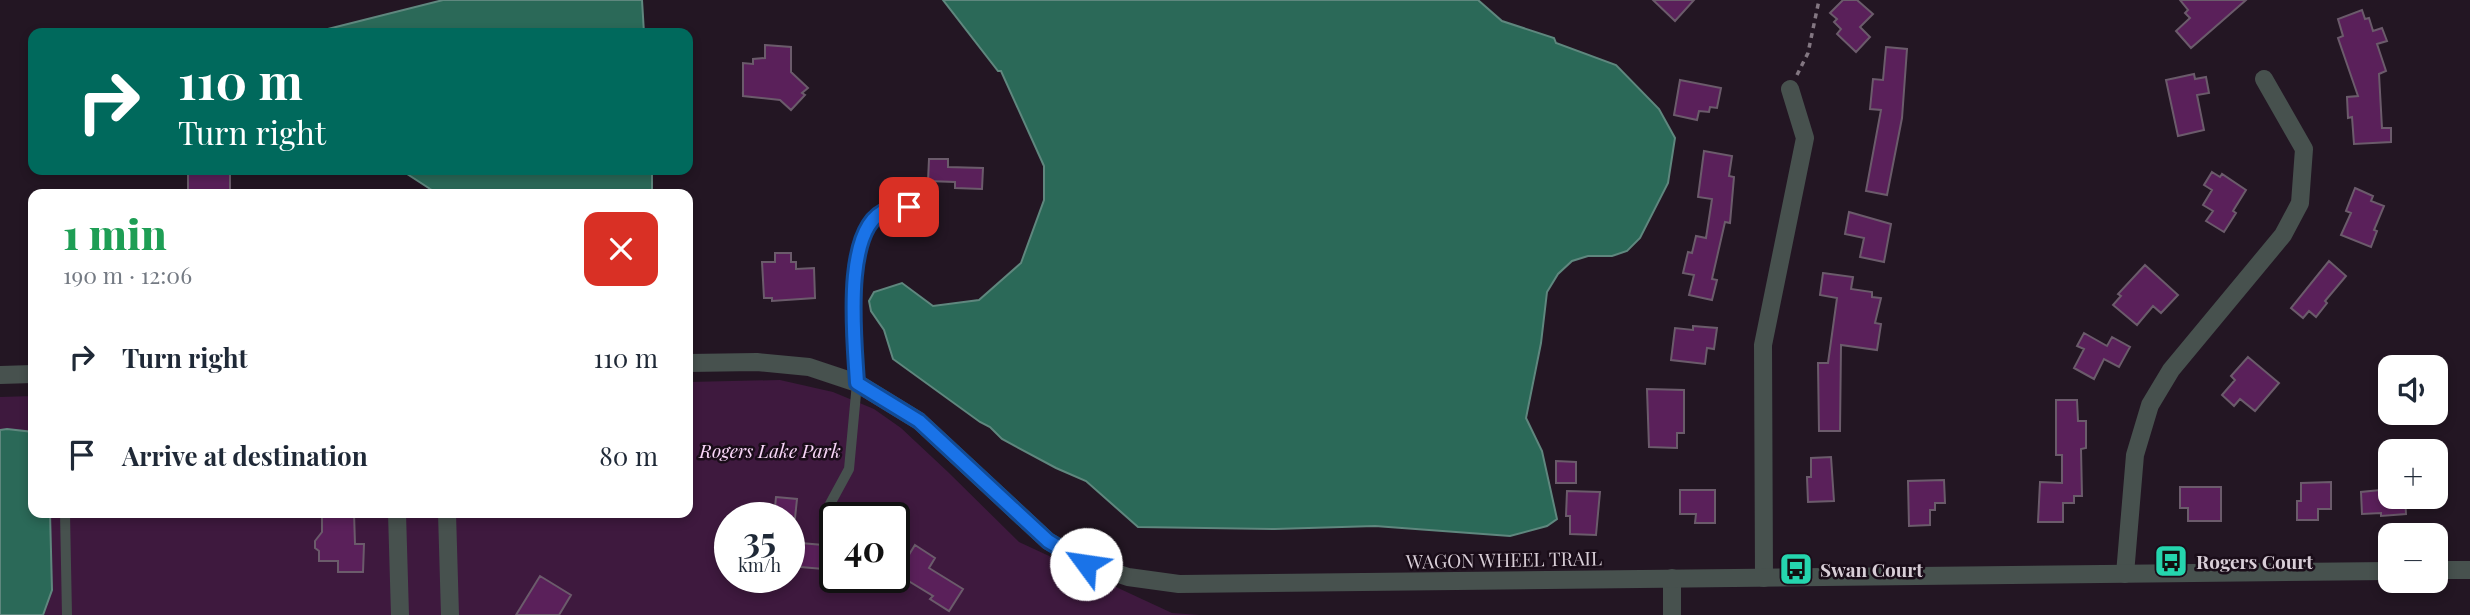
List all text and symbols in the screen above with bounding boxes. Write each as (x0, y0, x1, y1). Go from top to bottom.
text: 110 m (178, 47, 303, 112)
icon: right (63, 56, 154, 147)
text: Turn right (178, 110, 326, 153)
pin (879, 177, 939, 237)
icon: arrive (890, 188, 928, 226)
text: 1 min (63, 205, 167, 261)
button: close (584, 212, 658, 286)
text: 190 m · 12:06 (63, 259, 192, 290)
icon: right (63, 338, 101, 376)
text: Turn right (122, 340, 248, 375)
text: 110 m (594, 340, 658, 375)
map controls (2378, 355, 2448, 593)
button: sound (2378, 355, 2448, 425)
icon: arrive (63, 436, 101, 474)
park label: Rogers Lake Park (698, 437, 841, 463)
text: Arrive at destination (122, 438, 368, 473)
text: 80 m (599, 438, 658, 473)
button: + (2378, 439, 2448, 509)
speed limit sign: 40 (819, 502, 910, 593)
text: 35 (743, 515, 776, 562)
button: − (2378, 523, 2448, 593)
position arrow (1049, 527, 1123, 601)
bus stop icon: Rogers Court (2152, 542, 2190, 580)
street label: WAGON WHEEL TRAIL (1405, 544, 1602, 574)
place label: Rogers Court (2196, 548, 2313, 574)
bus stop icon: Swan Court (1777, 550, 1815, 588)
text: km/h (738, 553, 781, 577)
place label: Swan Court (1820, 556, 1923, 582)

